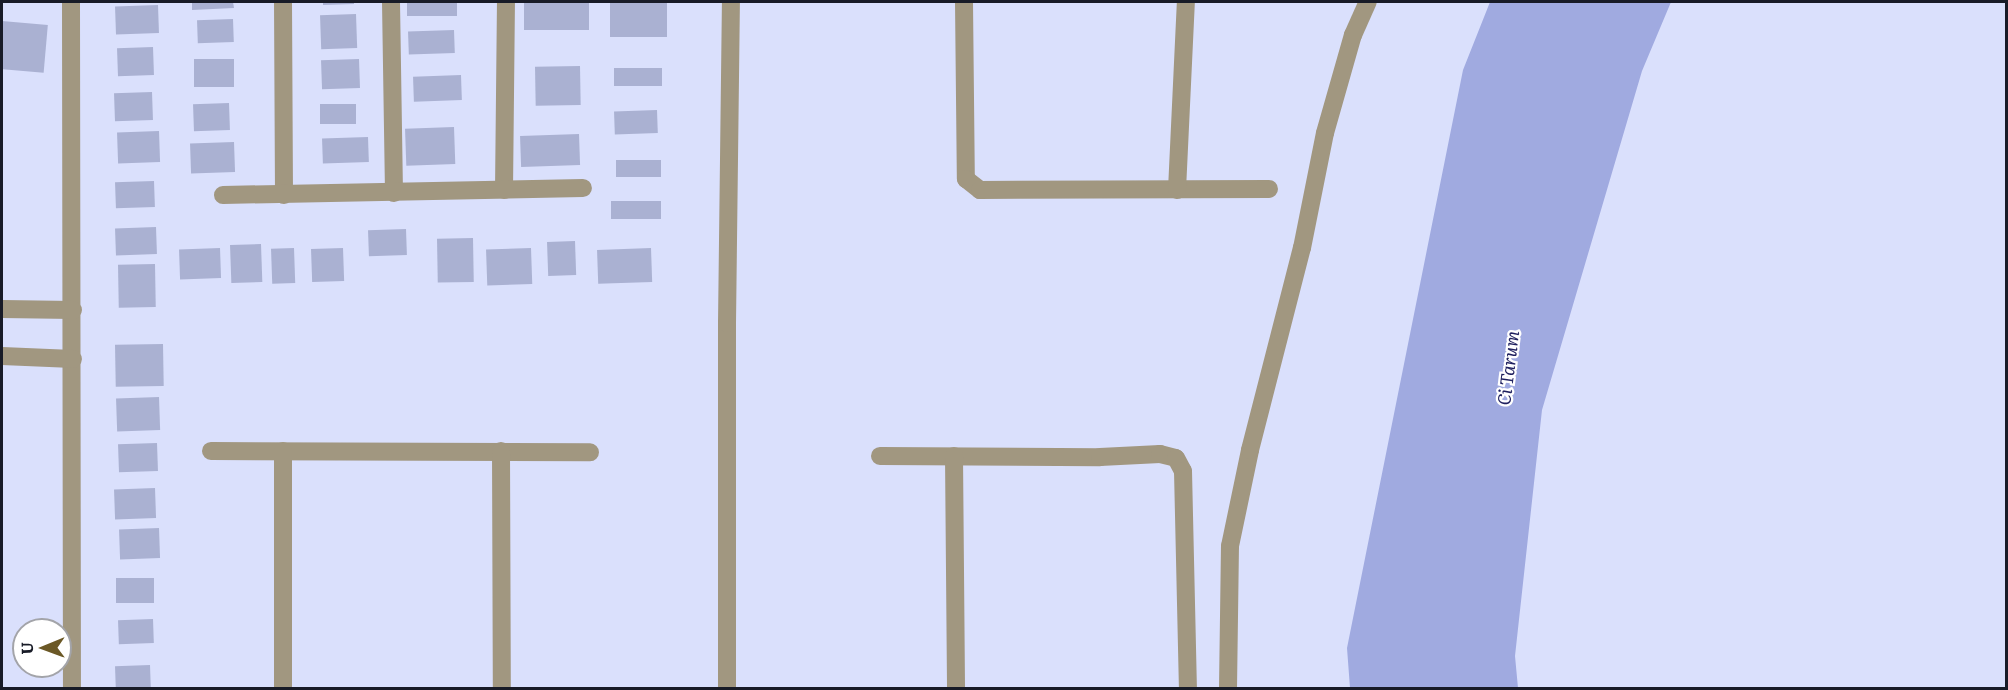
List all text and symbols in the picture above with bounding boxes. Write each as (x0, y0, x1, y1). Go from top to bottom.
water label: Ci Tarum (1493, 330, 1523, 406)
north arrow (12, 618, 72, 678)
text: U (14, 642, 38, 655)

